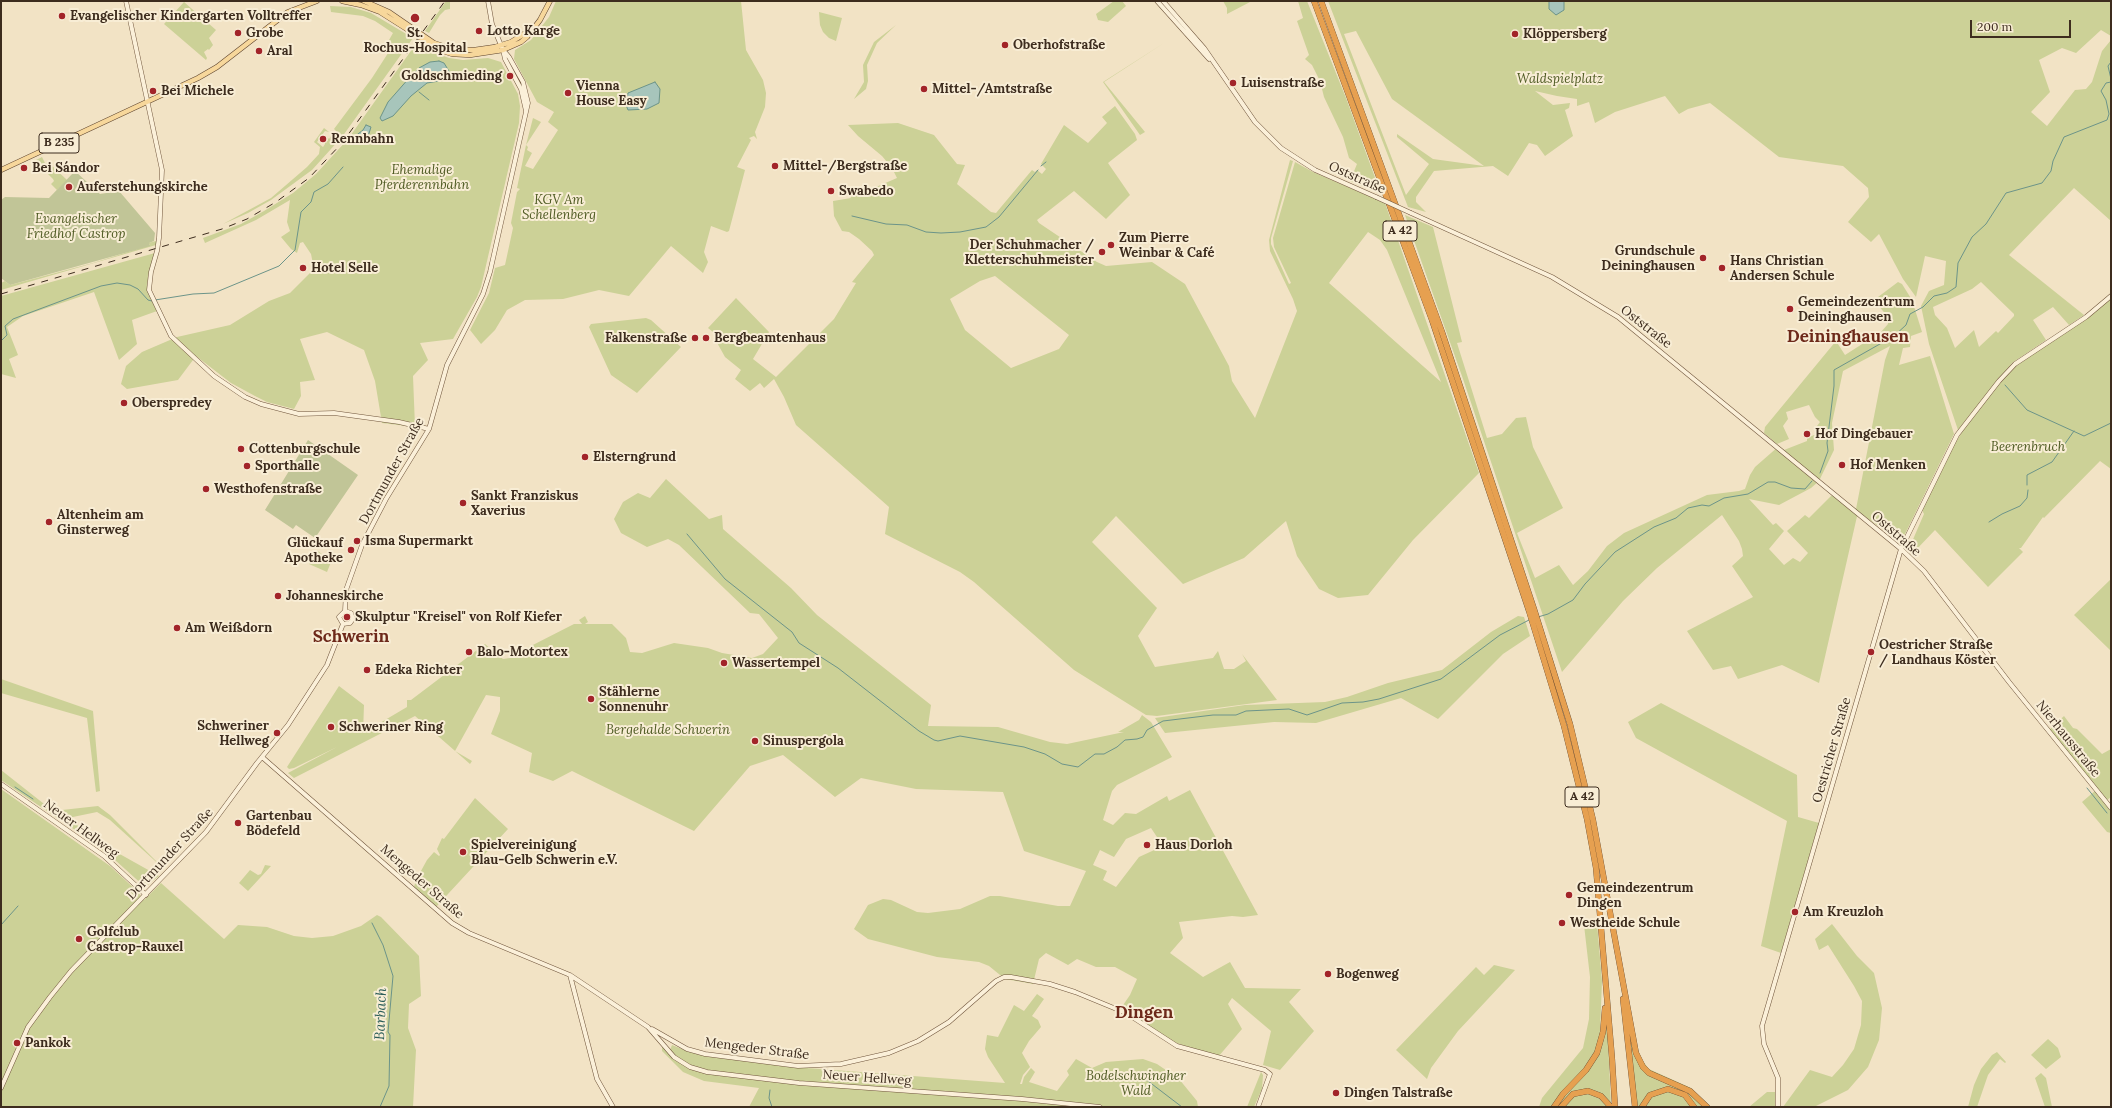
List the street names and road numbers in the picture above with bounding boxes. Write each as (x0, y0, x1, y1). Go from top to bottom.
road number: B 235 (39, 133, 79, 153)
street label: Oststraße (1326, 159, 1388, 197)
road number: A 42 (1383, 221, 1417, 241)
street label: Oststraße (1617, 302, 1675, 352)
street label: Dortmunder Straße (356, 415, 428, 527)
street label: Oststraße (1868, 508, 1924, 560)
street label: Oestricher Straße (1809, 695, 1855, 805)
street label: Nierhausstraße (2032, 698, 2104, 780)
road number: A 42 (1565, 787, 1599, 807)
street label: Neuer Hellweg (40, 797, 122, 861)
street label: Dortmunder Straße (123, 805, 217, 903)
street label: Mengeder Straße (377, 842, 467, 922)
street label: Mengeder Straße (704, 1035, 810, 1063)
street label: Neuer Hellweg (822, 1067, 912, 1089)

